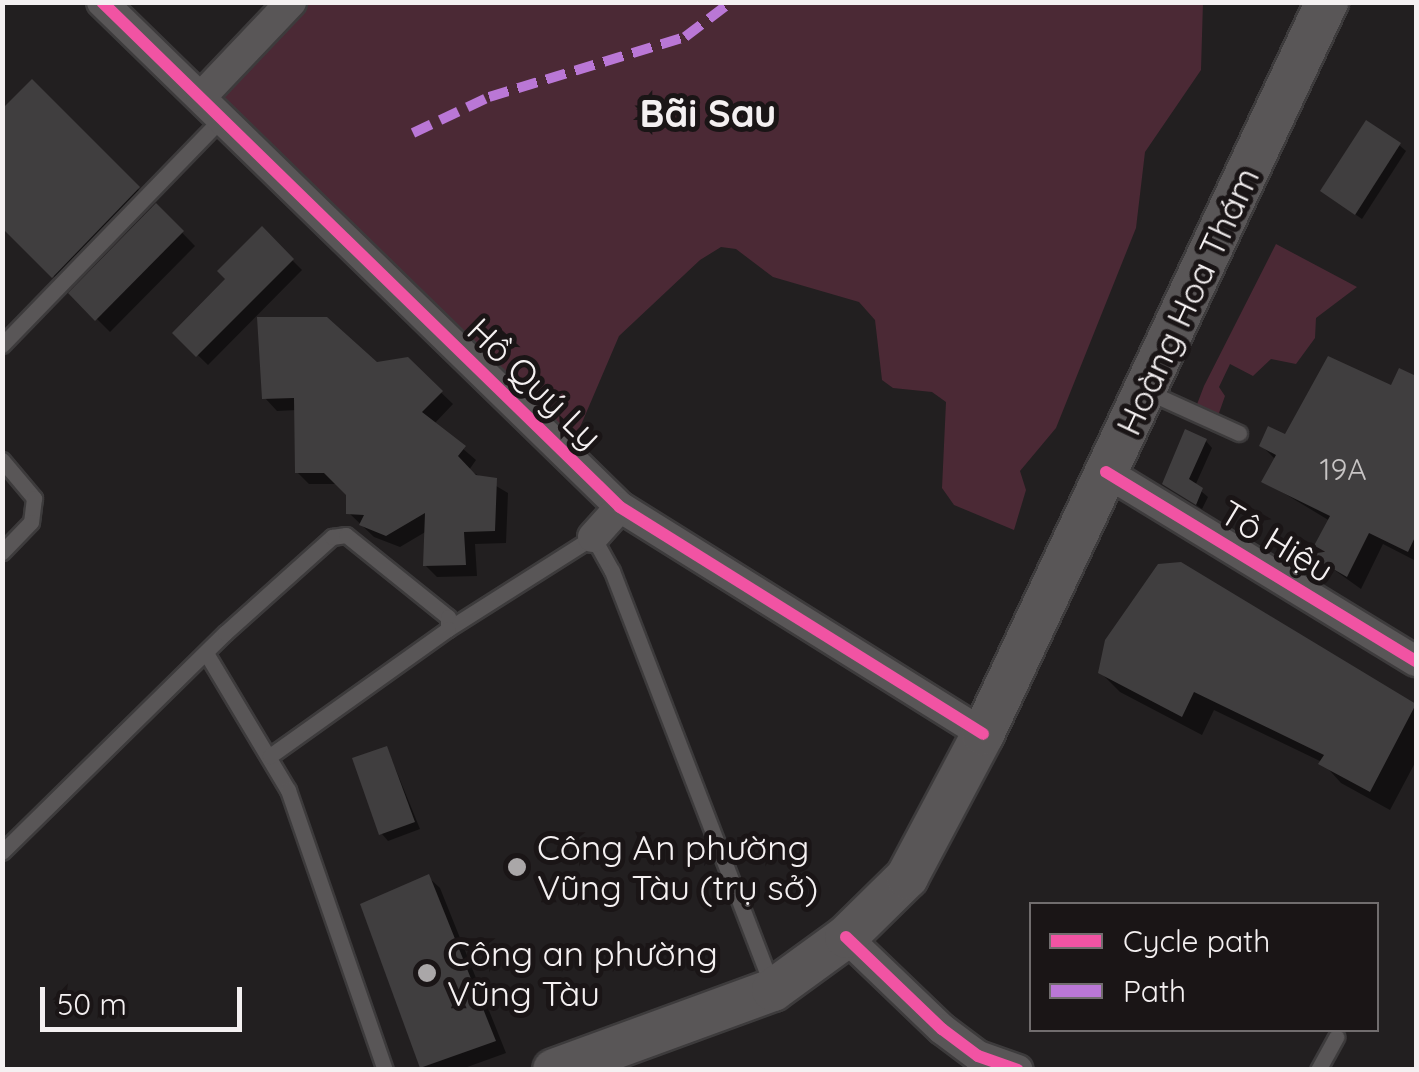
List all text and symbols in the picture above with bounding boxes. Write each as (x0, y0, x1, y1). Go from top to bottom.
district label: Bãi Sau (640, 91, 776, 137)
street label: Hoàng Hoa Thám (1107, 161, 1267, 441)
street label: Hồ Quý Ly (459, 309, 611, 457)
house number: 19A (1319, 451, 1367, 487)
street label: Tô Hiệu (1213, 491, 1341, 591)
place label: Công An phường Vũng Tàu (trụ sở) (537, 826, 818, 908)
marker: Công An phường Vũng Tàu (trụ sở) (506, 856, 528, 878)
legend (1029, 902, 1379, 1032)
text: Cycle path (1123, 922, 1270, 960)
place label: Công an phường Vũng Tàu (447, 932, 718, 1014)
marker: Công an phường Vũng Tàu (416, 962, 438, 984)
scale bar (45, 967, 248, 1029)
text: Path (1123, 972, 1186, 1010)
text: 50 m (57, 985, 127, 1023)

